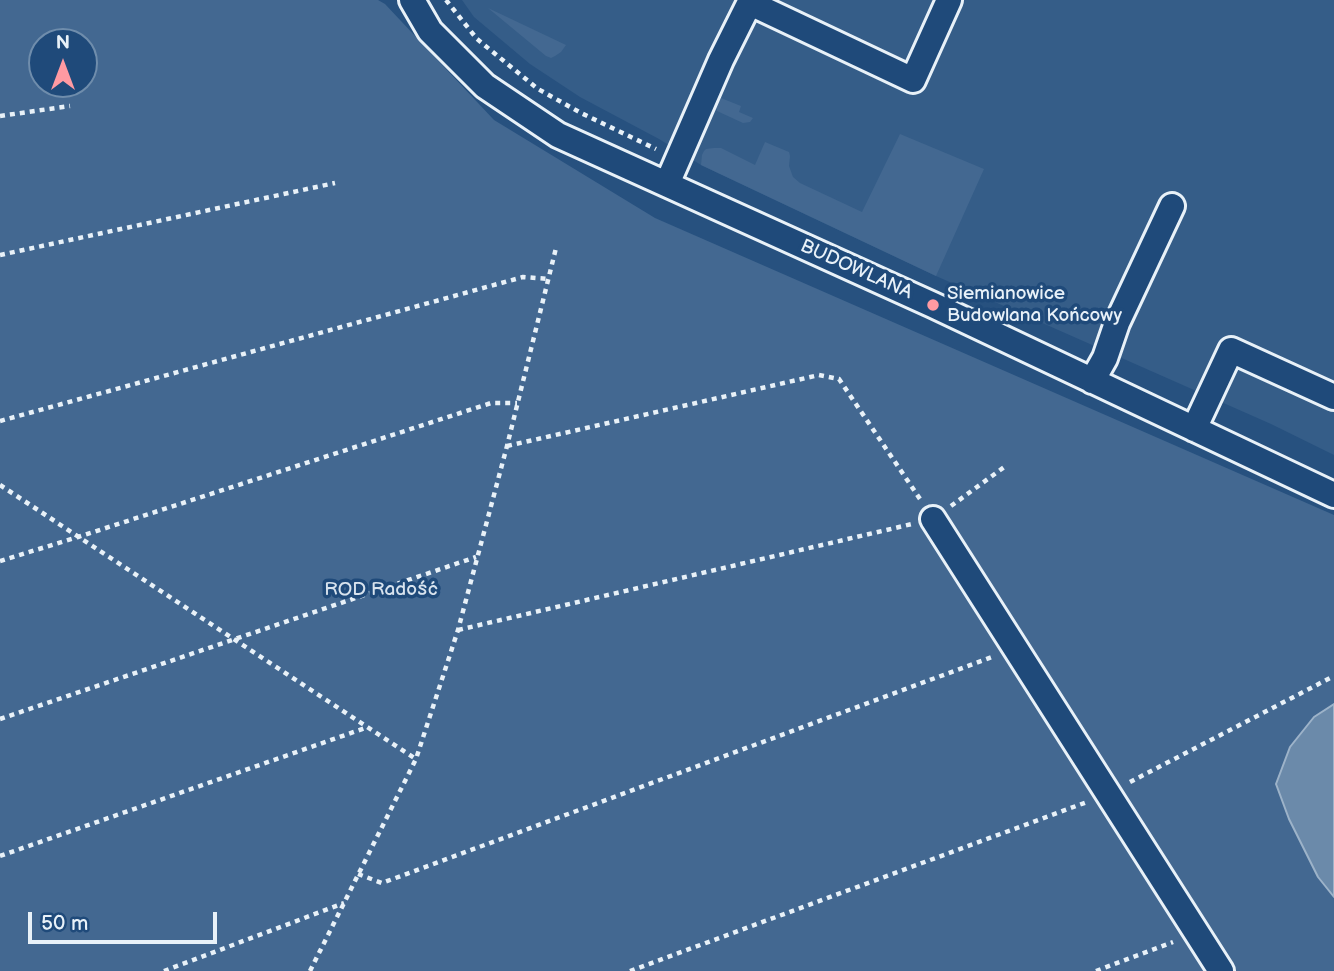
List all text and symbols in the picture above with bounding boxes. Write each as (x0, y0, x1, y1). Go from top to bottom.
north arrow (28, 28, 98, 98)
text: N (56, 32, 70, 55)
street label: BUDOWLANA (796, 235, 916, 305)
place label: Siemianowice Budowlana Końcowy (947, 283, 1122, 327)
marker: Siemianowice Budowlana Końcowy (925, 297, 941, 313)
park label: ROD Radość (324, 579, 438, 601)
scale bar (32, 898, 220, 942)
text: 50 m (41, 911, 88, 936)

